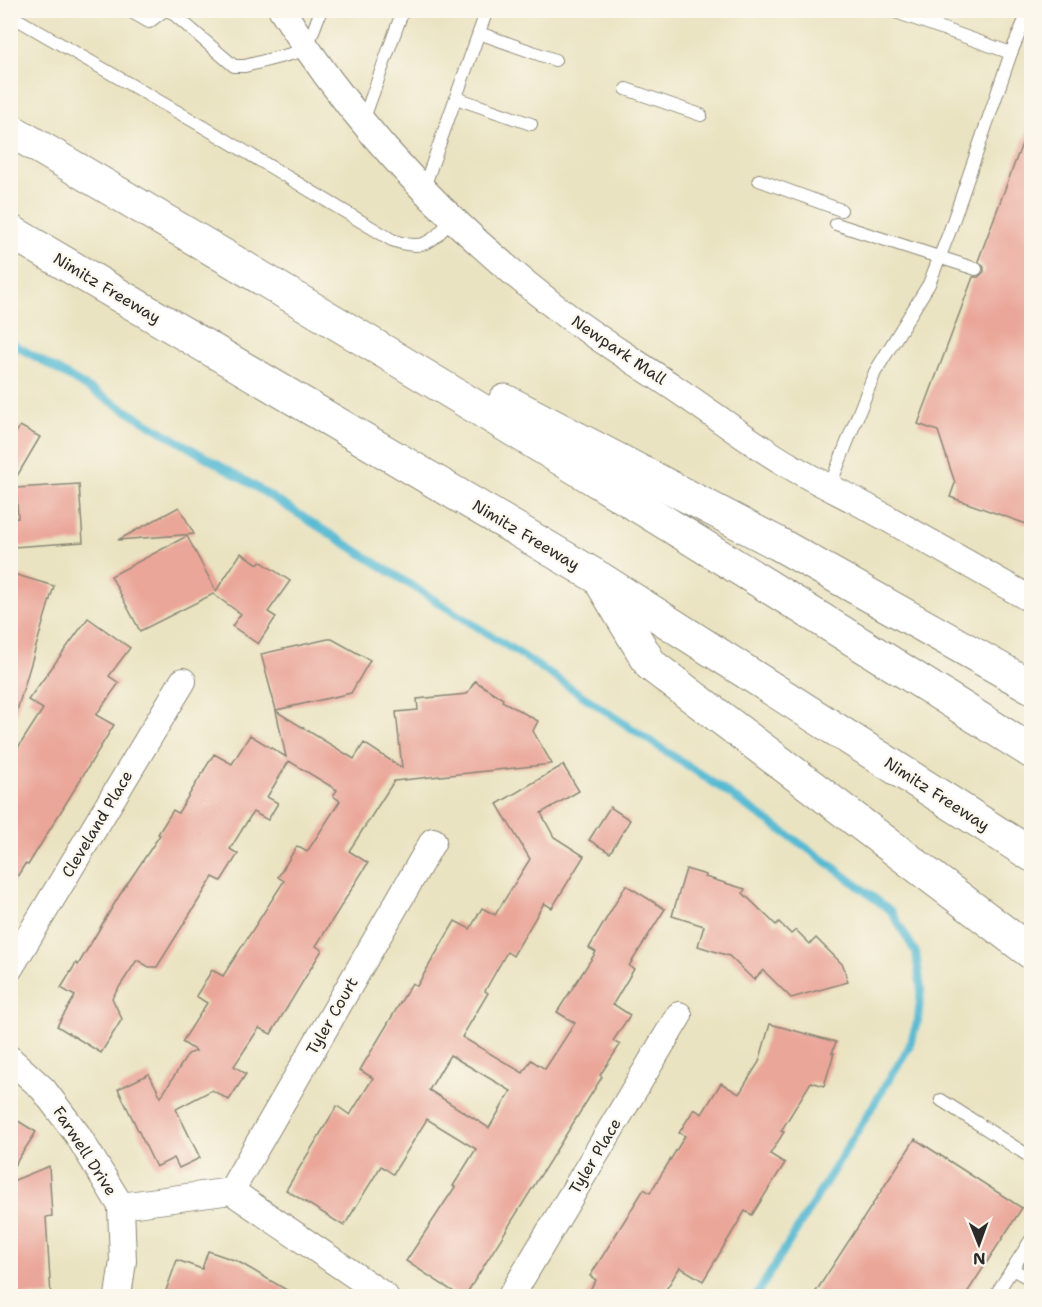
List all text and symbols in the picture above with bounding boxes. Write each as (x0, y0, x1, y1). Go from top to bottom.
street label: Nimitz Freeway (49, 248, 165, 328)
street label: Newpark Mall (568, 311, 671, 390)
street label: Nimitz Freeway (468, 495, 584, 575)
street label: Nimitz Freeway (880, 752, 994, 836)
street label: Cleveland Place (57, 767, 137, 881)
street label: Tyler Court (301, 973, 363, 1059)
street label: Farwell Drive (48, 1102, 122, 1200)
street label: Tyler Place (564, 1114, 626, 1198)
north arrow (949, 1214, 1009, 1274)
text: N (973, 1248, 986, 1269)

